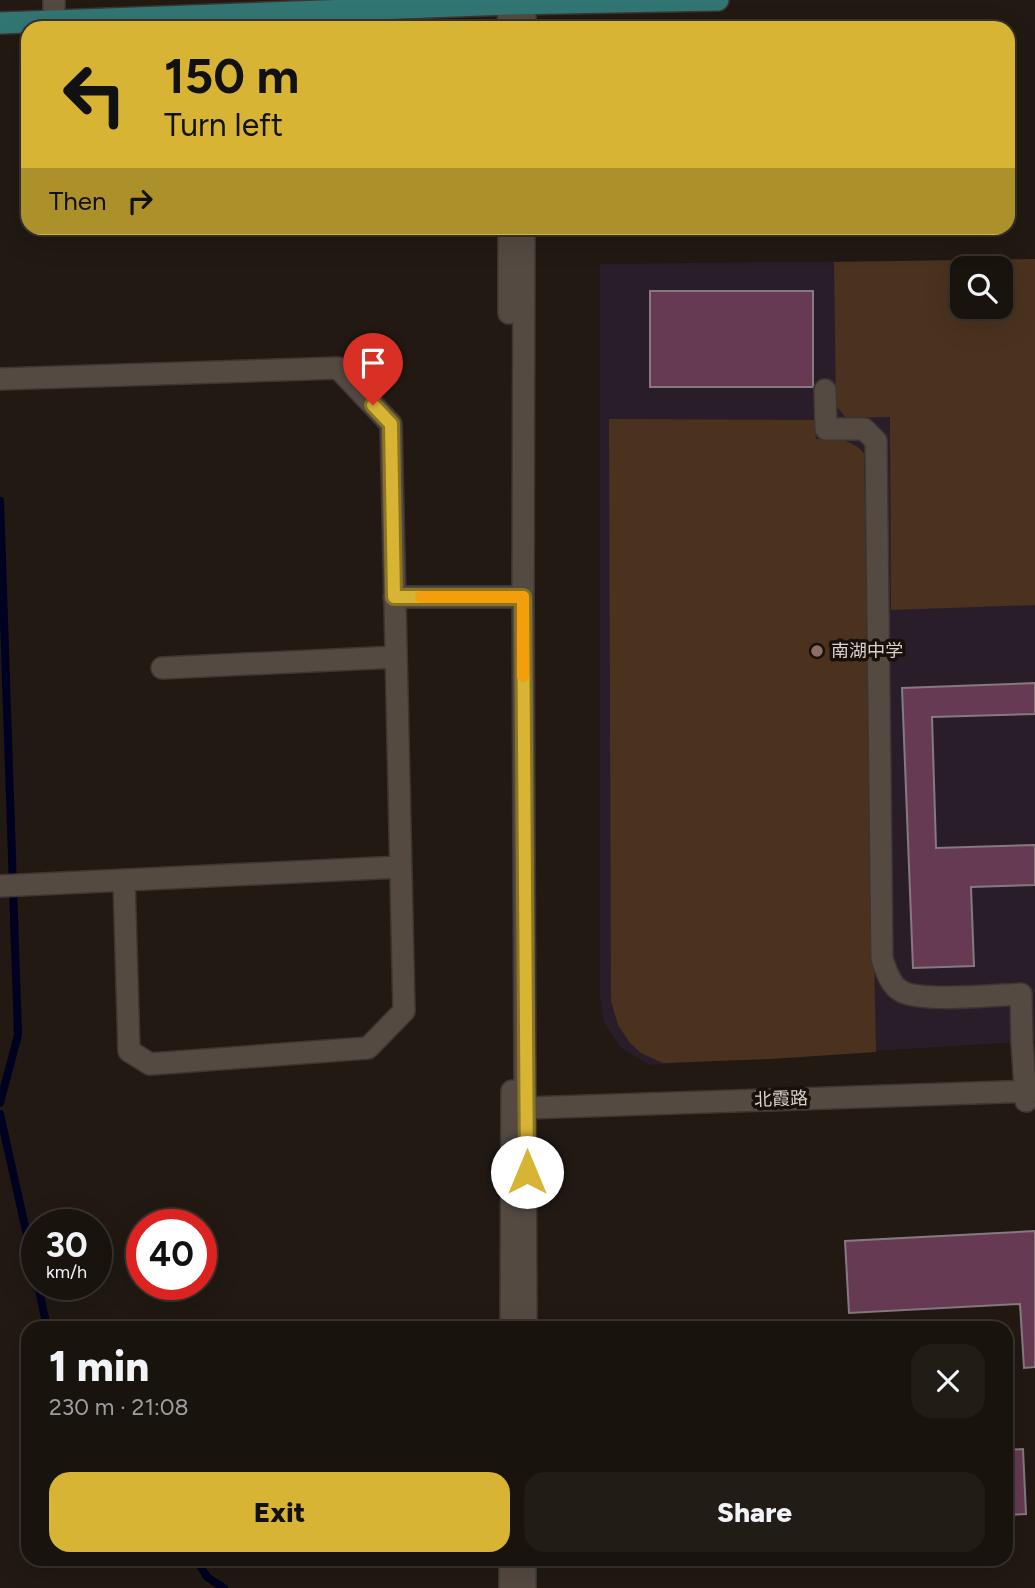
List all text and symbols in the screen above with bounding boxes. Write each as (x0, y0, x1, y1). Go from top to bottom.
text: 150 m (164, 46, 299, 105)
icon: left (49, 49, 140, 140)
text: Turn left (164, 106, 283, 144)
icon: right (121, 182, 159, 220)
text: Then (49, 185, 107, 217)
map controls (950, 256, 1013, 319)
button: search (950, 256, 1013, 319)
pin (343, 333, 403, 405)
icon: arrive (354, 344, 392, 382)
place label: 南湖中学 (831, 640, 903, 662)
marker: 南湖中学 (809, 643, 825, 659)
street label: 北霞路 (754, 1087, 808, 1111)
position arrow (490, 1135, 564, 1209)
speed limit sign: 40 (126, 1209, 217, 1300)
text: 30 (45, 1224, 88, 1266)
text: km/h (46, 1261, 87, 1283)
text: 1 min (49, 1341, 149, 1392)
button: close (911, 1344, 985, 1418)
text: 230 m · 21:08 (49, 1393, 189, 1421)
button: Exit (49, 1472, 510, 1552)
button: Share (524, 1472, 985, 1552)

